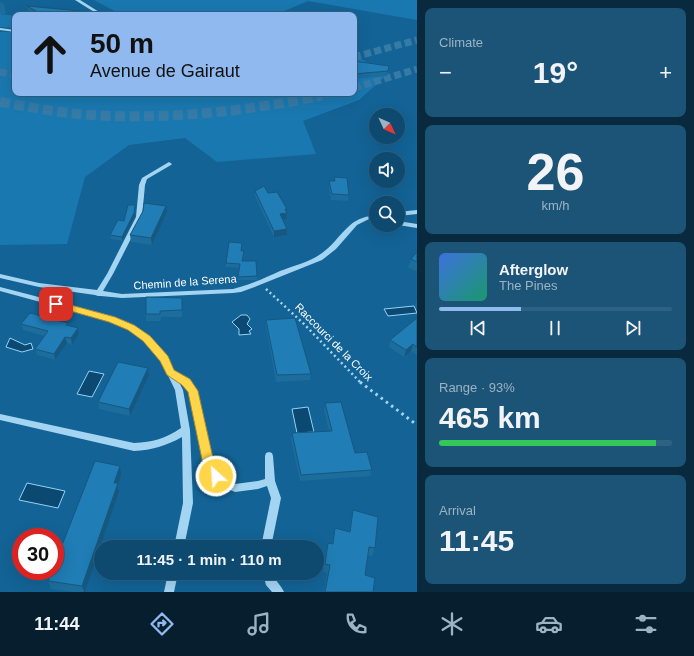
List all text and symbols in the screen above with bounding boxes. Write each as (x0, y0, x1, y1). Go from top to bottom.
icon: ahead (24, 28, 76, 80)
text: 50 m (90, 28, 154, 59)
text: Climate (439, 35, 483, 50)
text: 19° (533, 56, 578, 89)
text: − (439, 60, 452, 85)
text: + (659, 60, 672, 85)
text: Avenue de Gairaut (90, 61, 240, 81)
north arrow (369, 108, 405, 144)
map controls (369, 108, 405, 232)
text: 26 (527, 143, 584, 201)
button: sound (369, 152, 405, 188)
button: search (369, 196, 405, 232)
text: km/h (541, 198, 570, 213)
text: Afterglow (499, 261, 568, 278)
street label: Chemin de la Serena (133, 272, 238, 292)
text: The Pines (499, 278, 558, 293)
pin (39, 287, 73, 321)
icon: arrive (45, 293, 67, 315)
street label: Raccourci de la Croix (293, 301, 376, 384)
icon: previous (467, 317, 489, 339)
icon: pause (544, 317, 566, 339)
icon: next (622, 317, 644, 339)
text: Range · 93% (439, 380, 515, 395)
text: 465 km (439, 401, 541, 434)
position arrow (195, 455, 237, 497)
text: Arrival (439, 503, 476, 518)
text: 11:45 (439, 524, 514, 557)
speed limit sign: 30 (12, 528, 64, 580)
text: 11:45 · 1 min · 110 m (136, 551, 282, 568)
icon: directions (148, 610, 176, 638)
icon: music (245, 610, 273, 638)
icon: phone (342, 610, 370, 638)
icon: climate (438, 610, 466, 638)
icon: car (535, 610, 563, 638)
icon: filters (632, 610, 660, 638)
text: 11:44 (34, 614, 79, 634)

